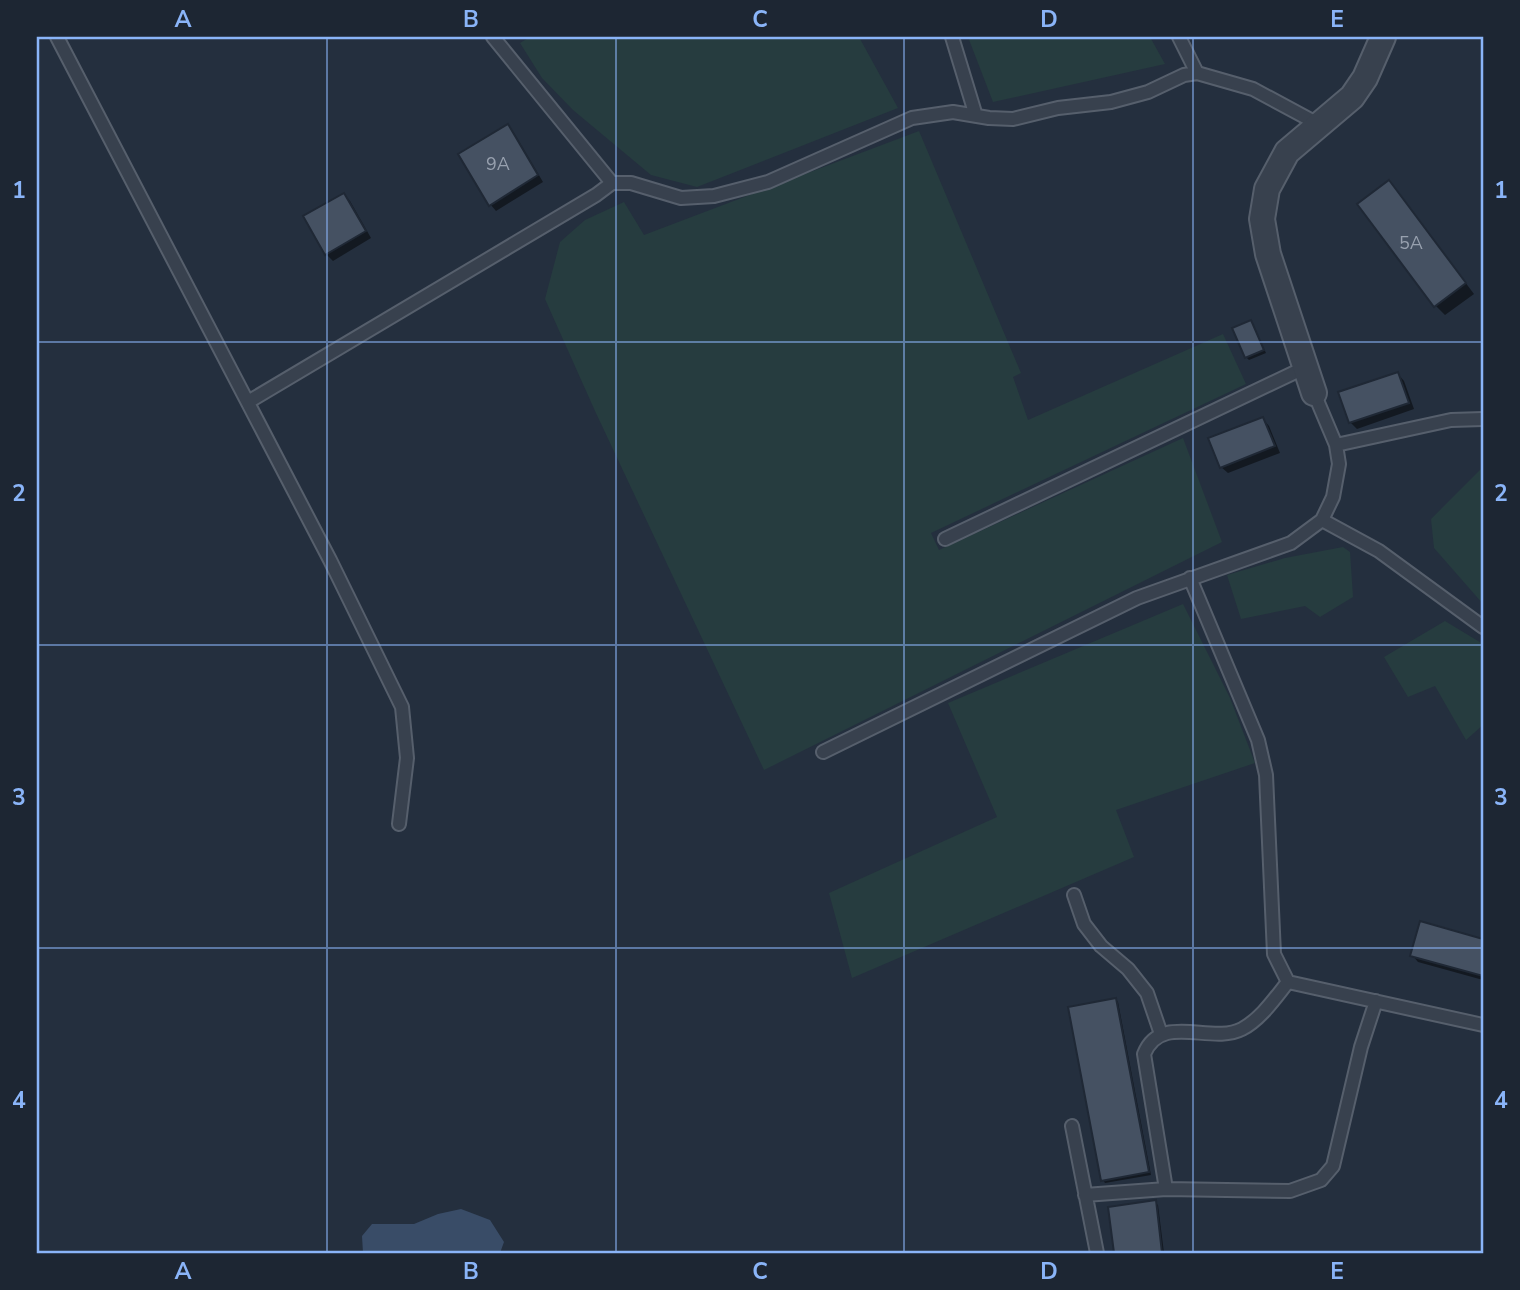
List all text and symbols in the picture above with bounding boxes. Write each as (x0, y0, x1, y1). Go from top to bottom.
text: A (174, 4, 192, 35)
text: B (463, 4, 479, 35)
text: C (752, 4, 768, 35)
text: D (1040, 4, 1058, 35)
text: E (1330, 4, 1344, 35)
house number: 9А (486, 152, 510, 176)
text: 1 (12, 175, 26, 206)
text: 1 (1494, 175, 1508, 206)
house number: 5А (1399, 231, 1423, 255)
text: 2 (12, 478, 26, 509)
text: 2 (1494, 478, 1508, 509)
text: 3 (12, 782, 26, 813)
text: 3 (1494, 782, 1508, 813)
text: 4 (12, 1085, 26, 1116)
text: 4 (1494, 1085, 1508, 1116)
text: A (174, 1256, 192, 1287)
text: B (463, 1256, 479, 1287)
text: C (752, 1256, 768, 1287)
text: D (1040, 1256, 1058, 1287)
text: E (1330, 1256, 1344, 1287)

